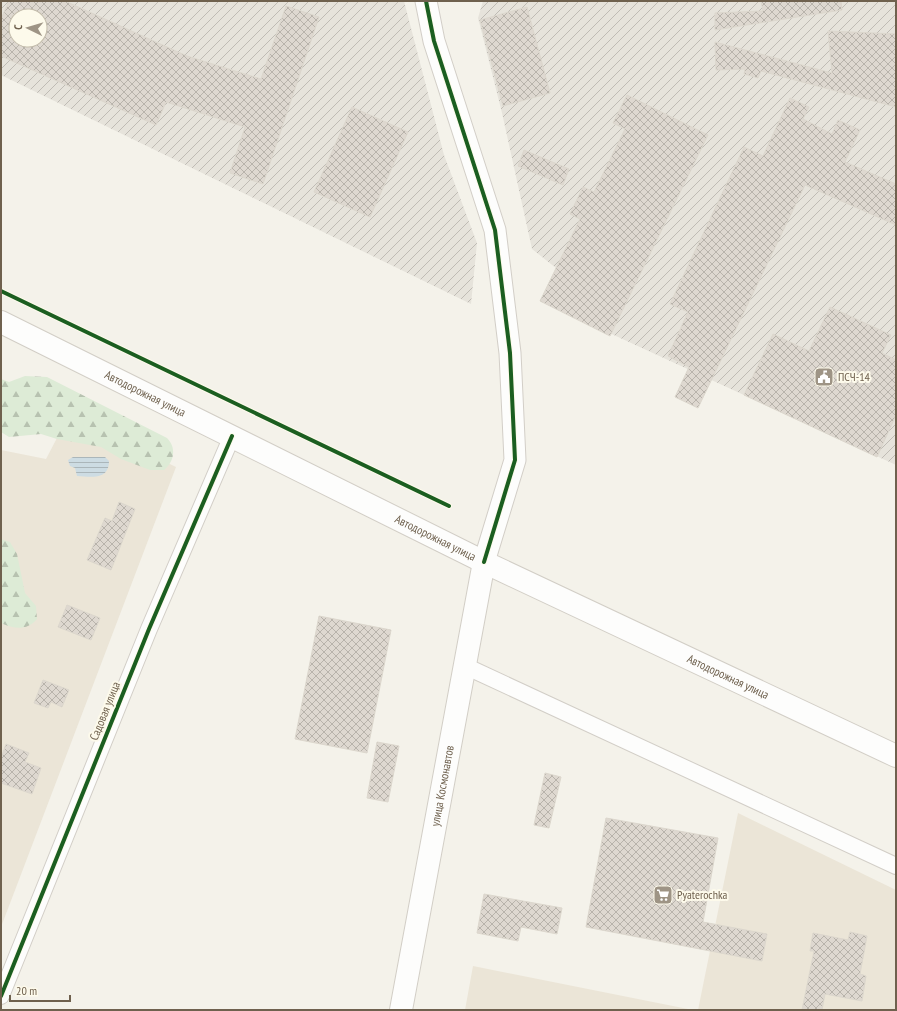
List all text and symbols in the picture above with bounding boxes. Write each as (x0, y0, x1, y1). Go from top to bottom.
north arrow (8, 8, 48, 48)
text: С (11, 24, 25, 30)
public building icon: ПСЧ-14 (813, 366, 835, 388)
street label: Автодорожная улица (102, 367, 189, 420)
place label: ПСЧ-14 (838, 369, 871, 384)
street label: Автодорожная улица (393, 511, 479, 564)
street label: Автодорожная улица (685, 651, 772, 702)
street label: Садовая улица (86, 679, 123, 742)
street label: улица Космонавтов (427, 744, 457, 827)
supermarket icon: Pyaterochka (652, 884, 674, 906)
place label: Pyaterochka (677, 887, 728, 902)
scale bar (10, 977, 70, 1003)
text: 20 m (16, 983, 37, 998)

